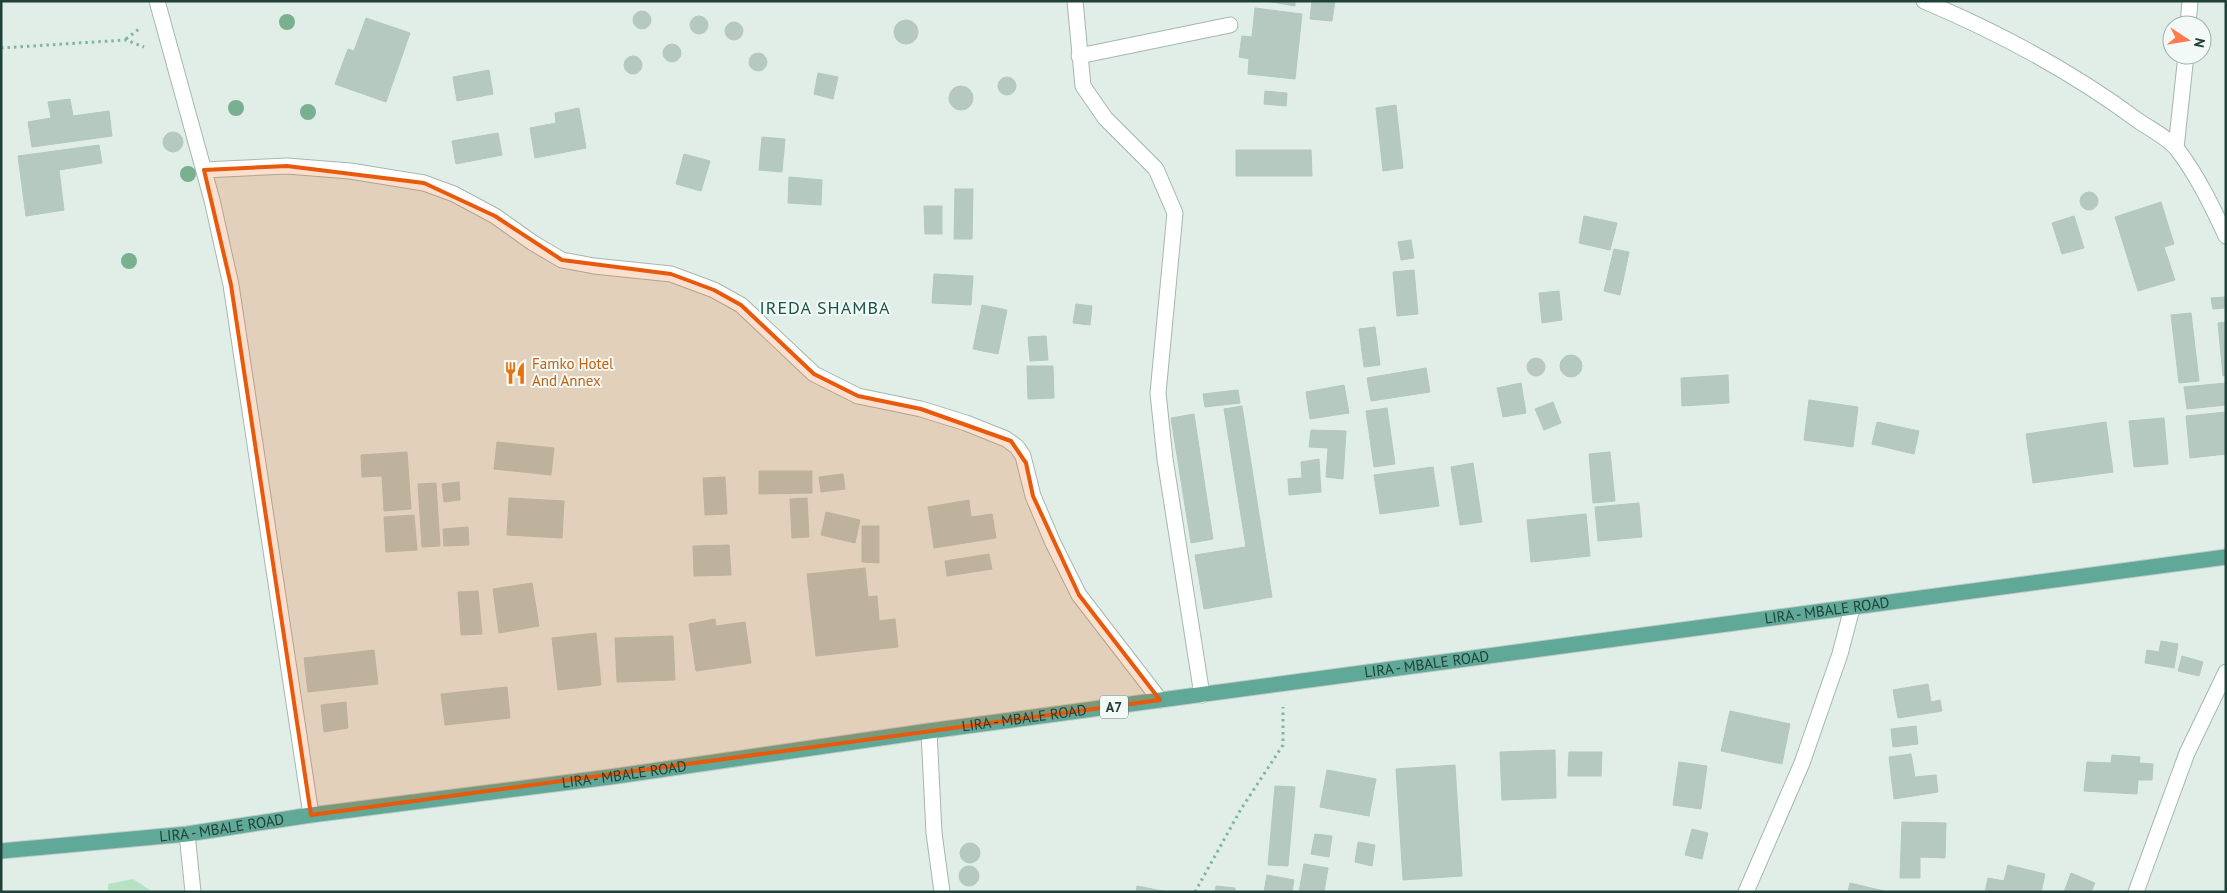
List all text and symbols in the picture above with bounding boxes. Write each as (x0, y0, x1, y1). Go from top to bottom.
north arrow (2162, 15, 2212, 65)
text: N (2190, 36, 2209, 49)
district label: IREDA SHAMBA (760, 296, 890, 319)
place label: Famko Hotel And Annex (532, 354, 614, 390)
restaurant icon: Famko Hotel And Annex (502, 360, 528, 386)
street label: LIRA - MBALE ROAD (1763, 592, 1891, 628)
street label: LIRA - MBALE ROAD (1363, 646, 1490, 682)
road number: A7 (1100, 696, 1128, 719)
street label: LIRA - MBALE ROAD (961, 700, 1088, 736)
street label: LIRA - MBALE ROAD (561, 756, 688, 792)
street label: LIRA - MBALE ROAD (158, 809, 285, 845)

